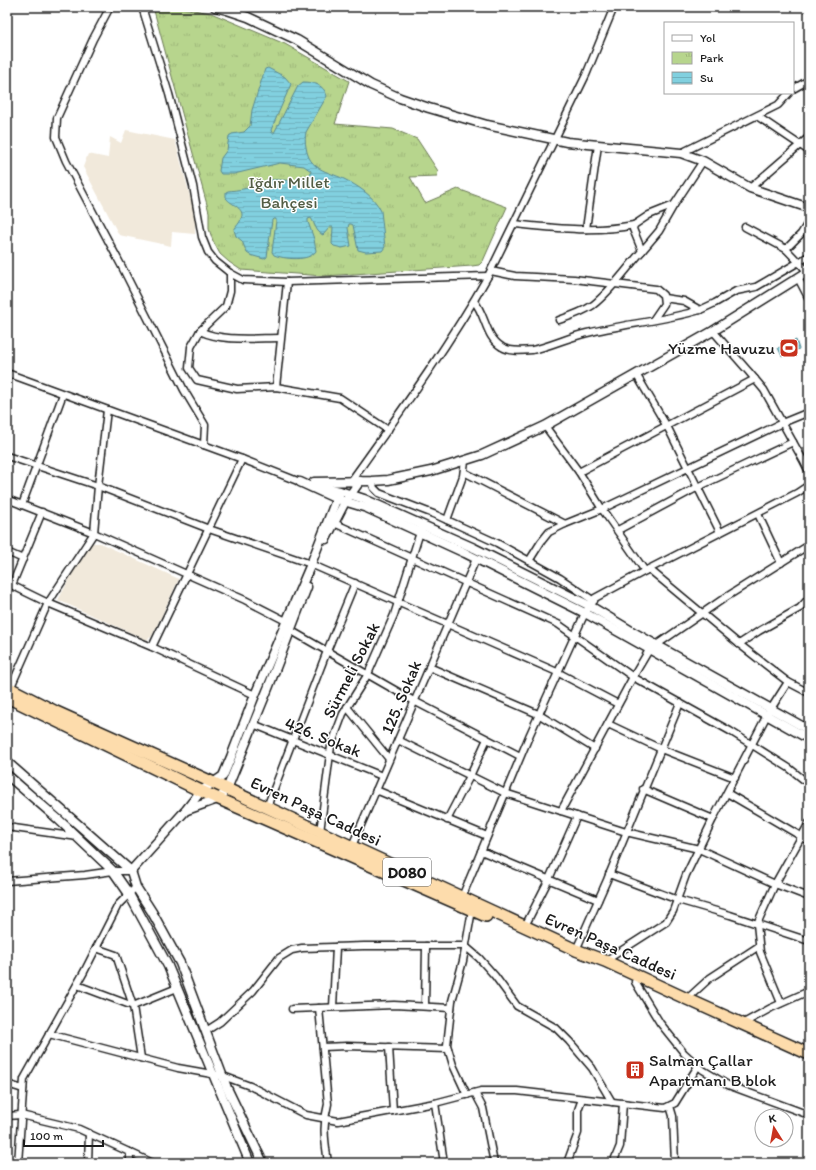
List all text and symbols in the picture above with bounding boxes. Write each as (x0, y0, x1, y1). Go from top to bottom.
legend (664, 22, 794, 94)
text: Yol (700, 31, 716, 45)
text: Park (700, 51, 724, 65)
text: Su (700, 71, 714, 85)
park label: Iğdır Millet Bahçesi (248, 172, 330, 212)
sports icon: Yüzme Havuzu (778, 337, 800, 359)
place label: Yüzme Havuzu (668, 338, 776, 358)
street label: Sürmeli Sokak (318, 618, 384, 721)
street label: 125. Sokak (377, 657, 426, 737)
street label: 426. Sokak (282, 713, 364, 761)
street label: Evren Paşa Caddesi (248, 772, 384, 850)
road number: D080 (383, 858, 431, 886)
street label: Evren Paşa Caddesi (542, 908, 680, 984)
place label: Salman Çallar Apartmanı B blok (649, 1050, 777, 1090)
building icon: Salman Çallar Apartmanı B blok (624, 1059, 646, 1081)
north arrow (754, 1108, 794, 1148)
text: K (767, 1111, 778, 1126)
scale bar (24, 1122, 103, 1148)
text: 100 m (30, 1129, 63, 1143)

